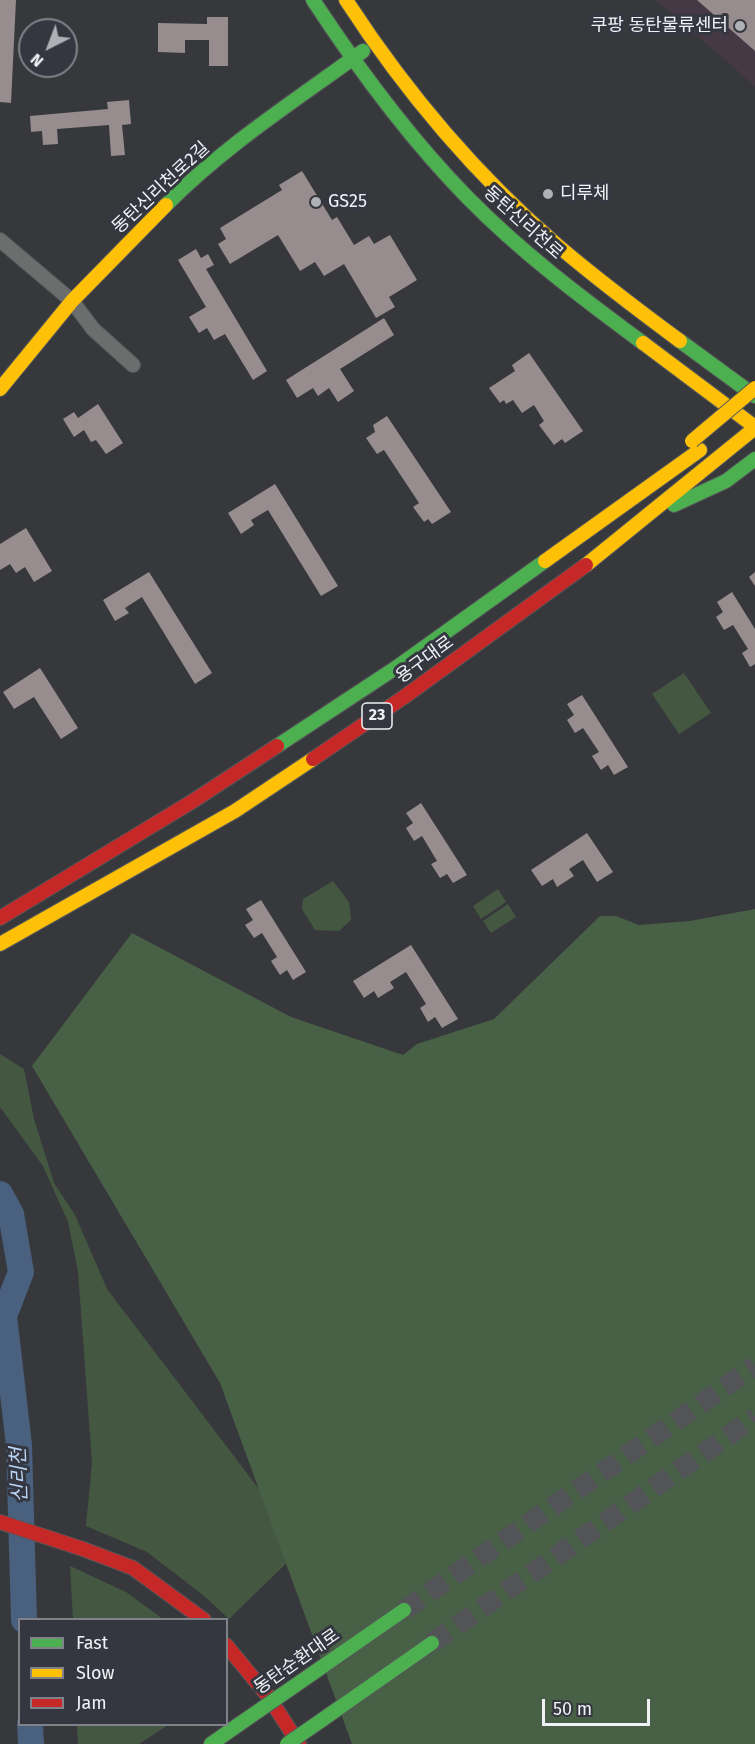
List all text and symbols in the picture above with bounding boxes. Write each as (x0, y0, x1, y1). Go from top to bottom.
place label: 쿠팡 동탄물류센터 (591, 15, 728, 37)
north arrow (18, 18, 78, 78)
marker: 쿠팡 동탄물류센터 (733, 19, 747, 33)
text: N (27, 50, 47, 71)
street label: 동탄신리천로2길 (108, 138, 214, 238)
street label: 동탄신리천로 (479, 182, 567, 264)
place label: 디루체 (560, 183, 610, 205)
marker: 디루체 (541, 187, 555, 201)
place label: GS25 (328, 191, 367, 213)
marker: GS25 (309, 195, 323, 209)
street label: 용구대로 (392, 632, 458, 688)
road number: 23 (362, 703, 392, 729)
water label: 신리천 (7, 1447, 33, 1503)
legend (18, 1618, 228, 1726)
street label: 동탄순환대로 (250, 1625, 344, 1699)
text: Fast (76, 1632, 108, 1654)
text: Slow (76, 1662, 114, 1684)
scale bar (545, 1687, 653, 1725)
text: Jam (76, 1692, 107, 1714)
text: 50 m (553, 1698, 592, 1720)

